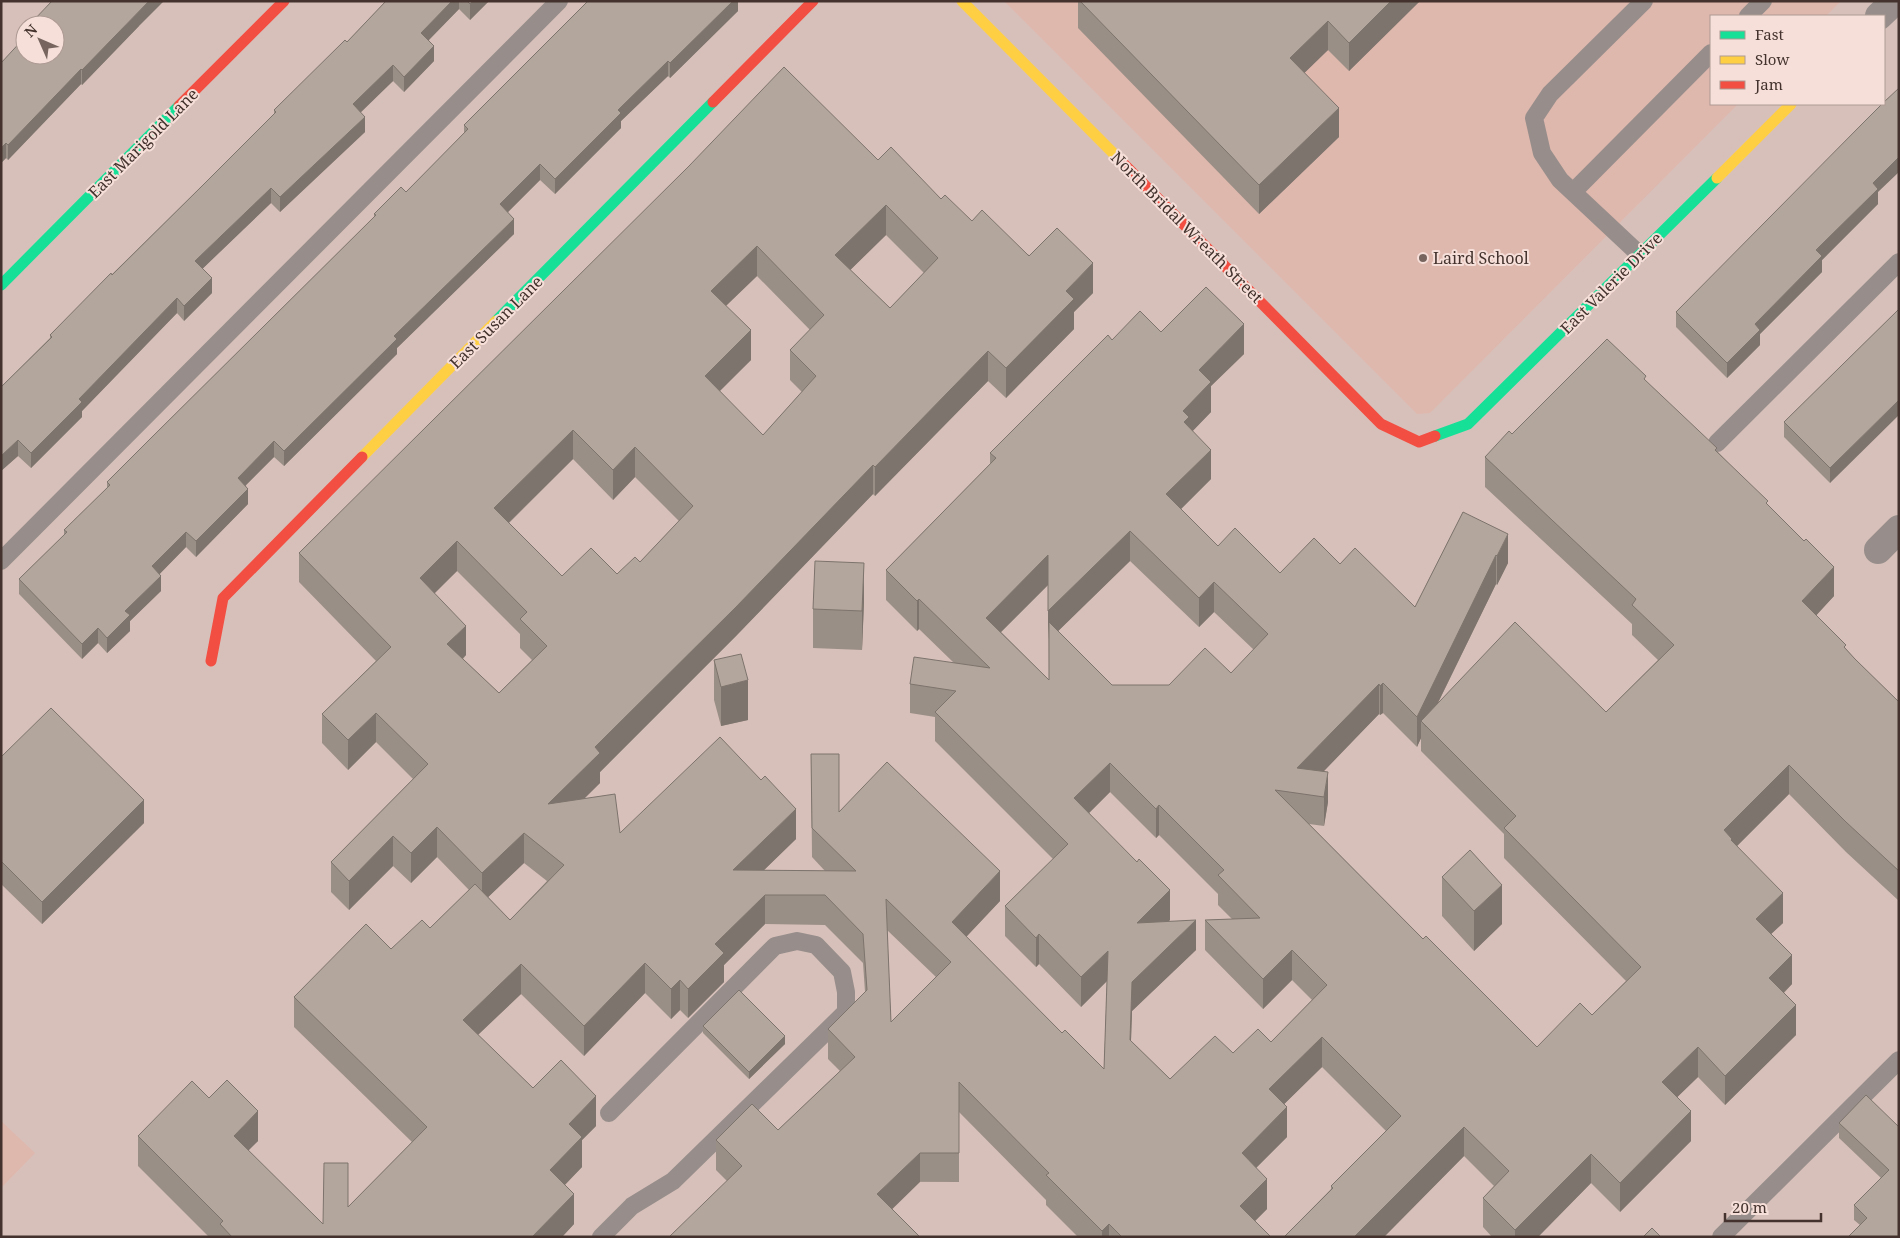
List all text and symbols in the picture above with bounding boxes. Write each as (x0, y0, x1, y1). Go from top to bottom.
north arrow (15, 15, 65, 65)
legend (1710, 15, 1885, 105)
text: N (20, 20, 41, 41)
text: Fast (1755, 24, 1784, 44)
text: Slow (1755, 49, 1789, 69)
text: Jam (1754, 74, 1783, 94)
street label: East Marigold Lane (83, 83, 203, 203)
street label: North Bridal Wreath Street (1106, 146, 1268, 308)
street label: East Valerie Drive (1555, 227, 1667, 339)
place label: Laird School (1433, 247, 1529, 269)
marker: Laird School (1417, 252, 1429, 264)
street label: East Susan Lane (445, 271, 547, 373)
scale bar (1725, 1190, 1821, 1222)
text: 20 m (1732, 1197, 1767, 1217)

